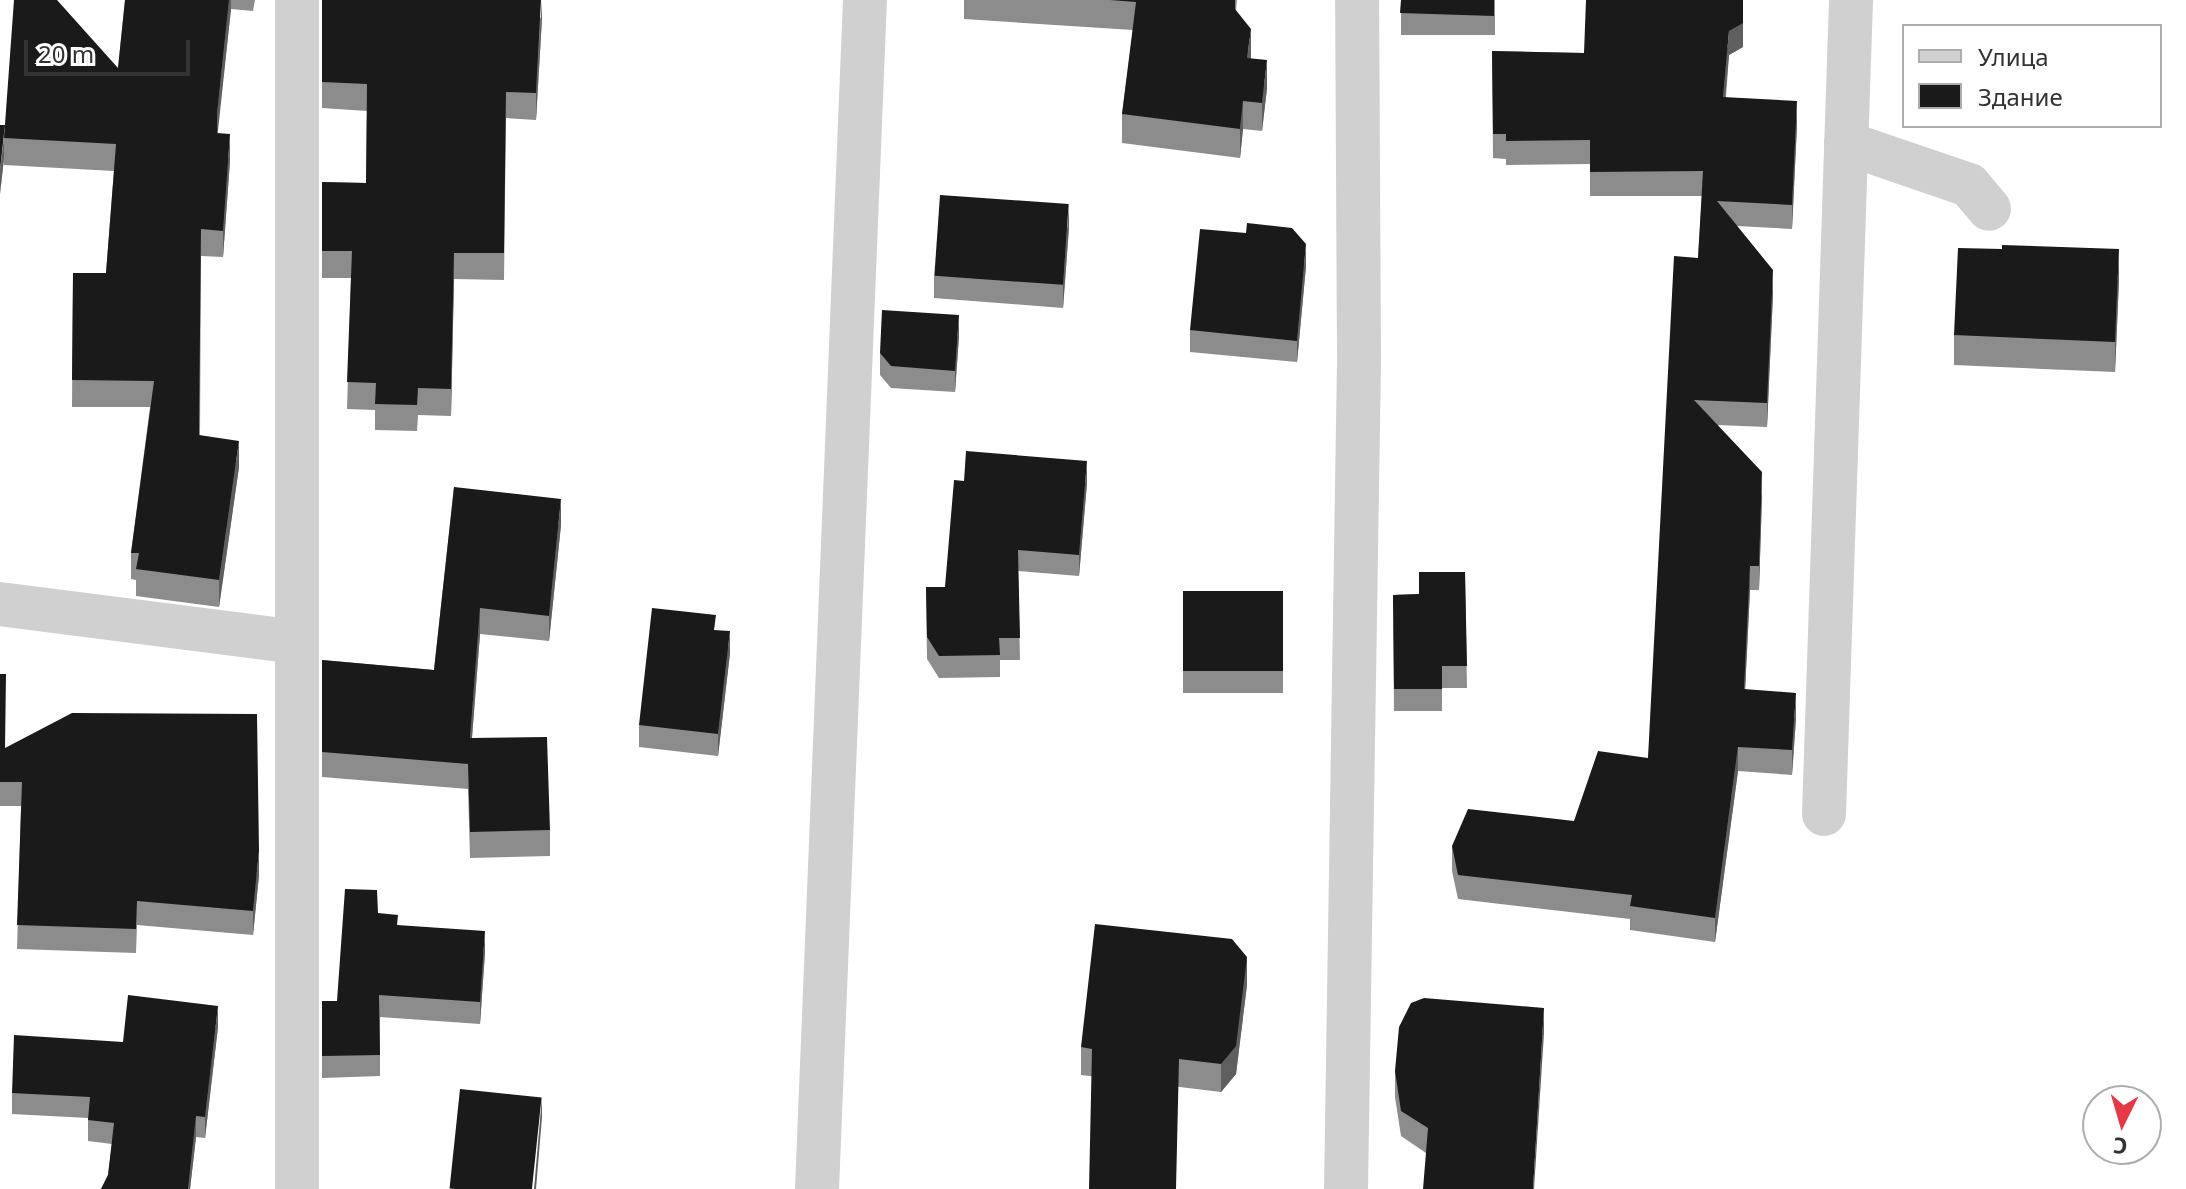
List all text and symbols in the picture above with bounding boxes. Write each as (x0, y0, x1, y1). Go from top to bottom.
scale bar (28, 24, 194, 74)
legend (1902, 24, 2162, 128)
text: 20 m (38, 37, 94, 70)
text: Улица (1978, 40, 2049, 73)
text: Здание (1978, 80, 2063, 113)
north arrow (2082, 1085, 2162, 1165)
text: С (2112, 1131, 2128, 1162)

